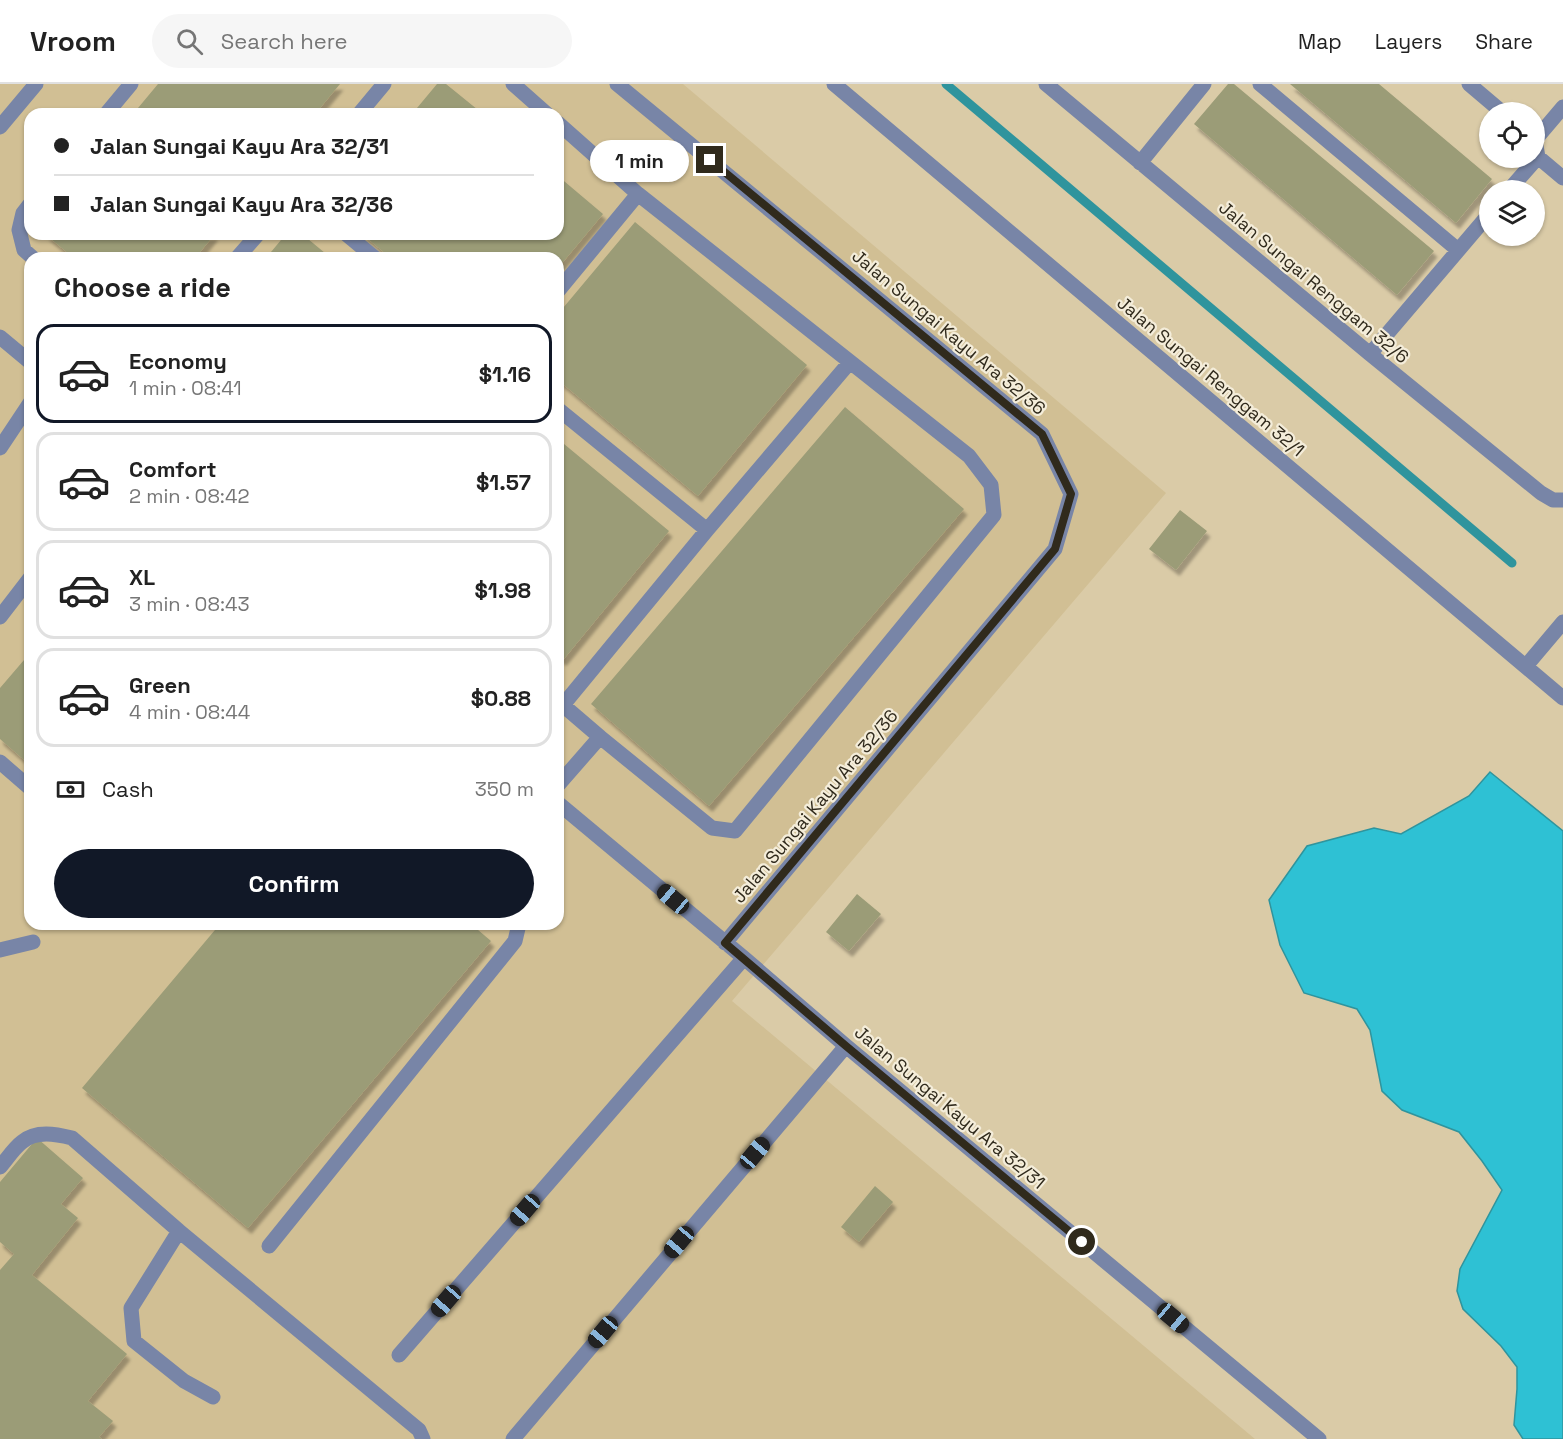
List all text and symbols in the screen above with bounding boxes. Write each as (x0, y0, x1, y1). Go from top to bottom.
search box (152, 14, 572, 68)
text: Vroom (30, 23, 116, 59)
icon: search (173, 25, 206, 58)
text: Search here (221, 27, 348, 55)
text: Map (1298, 28, 1342, 55)
text: Layers (1375, 28, 1442, 55)
text: Share (1475, 28, 1533, 55)
map controls (1479, 102, 1545, 246)
button: locate (1479, 102, 1545, 168)
text: Jalan Sungai Kayu Ara 32/31 (90, 132, 389, 160)
callout: 1 min (590, 139, 689, 181)
route end (696, 146, 723, 173)
text: 1 min (615, 148, 664, 174)
button: layers (1479, 180, 1545, 246)
text: Jalan Sungai Kayu Ara 32/36 (90, 190, 393, 218)
street label: Jalan Sungai Renggam 32/6 (1214, 196, 1414, 368)
street label: Jalan Sungai Kayu Ara 32/36 (848, 244, 1050, 420)
text: Choose a ride (54, 270, 231, 305)
street label: Jalan Sungai Renggam 32/1 (1113, 291, 1309, 461)
icon: car (57, 347, 111, 401)
text: Economy (129, 347, 227, 375)
text: $1.16 (479, 360, 531, 388)
text: 1 min · 08:41 (129, 375, 242, 401)
icon: car (57, 455, 111, 509)
text: Comfort (129, 455, 217, 483)
text: $1.57 (476, 468, 531, 496)
text: 2 min · 08:42 (129, 483, 249, 509)
icon: car (57, 563, 111, 617)
text: XL (129, 563, 155, 591)
text: $1.98 (474, 576, 531, 604)
text: 3 min · 08:43 (129, 591, 250, 617)
icon: car (57, 671, 111, 725)
text: Green (129, 671, 191, 699)
text: $0.88 (471, 684, 531, 712)
text: 4 min · 08:44 (129, 699, 250, 725)
street label: Jalan Sungai Kayu Ara 32/36 (727, 705, 903, 907)
icon: cash (54, 773, 87, 806)
text: Cash (102, 775, 154, 803)
text: 350 m (475, 776, 534, 802)
button: Confirm (54, 849, 534, 918)
car (653, 881, 693, 917)
street label: Jalan Sungai Kayu Ara 32/31 (850, 1020, 1050, 1194)
car (737, 1133, 773, 1173)
car (506, 1191, 544, 1229)
car (661, 1222, 697, 1262)
route start (1068, 1228, 1095, 1255)
car (427, 1282, 465, 1320)
car (1153, 1300, 1193, 1336)
car (585, 1312, 621, 1352)

